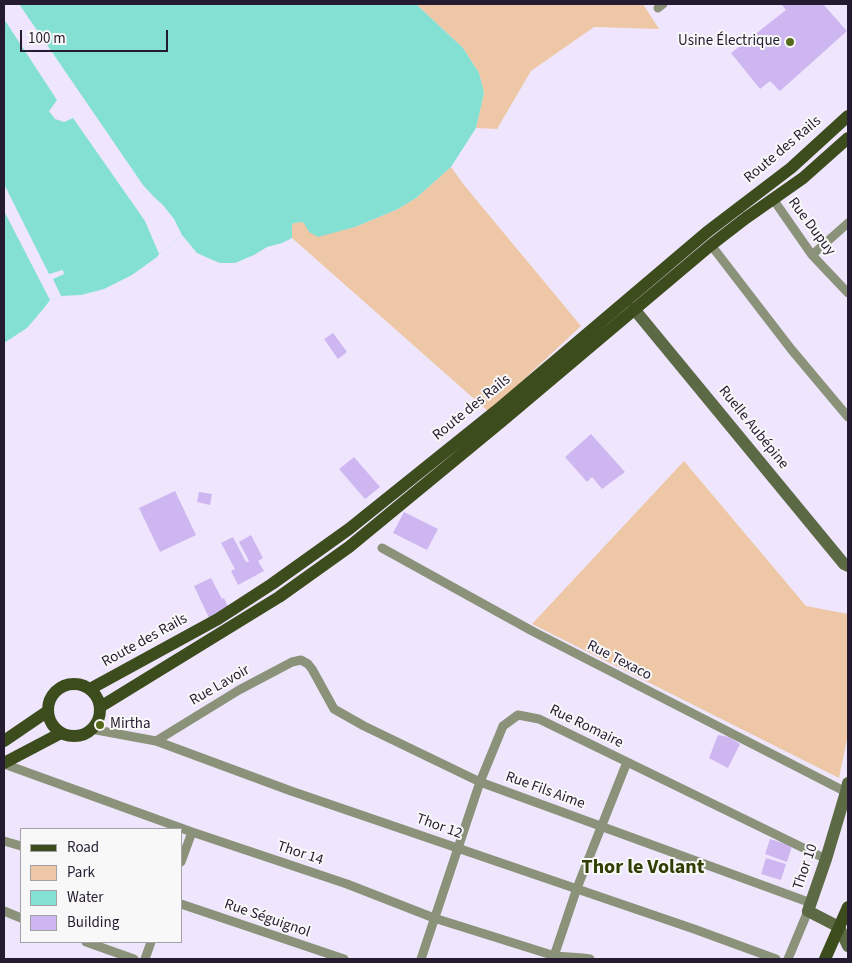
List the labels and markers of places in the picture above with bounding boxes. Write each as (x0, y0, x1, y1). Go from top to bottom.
place label: Usine Électrique (678, 33, 780, 51)
marker: Usine Électrique (784, 36, 796, 48)
place label: Mirtha (110, 716, 151, 734)
marker: Mirtha (94, 719, 106, 731)

